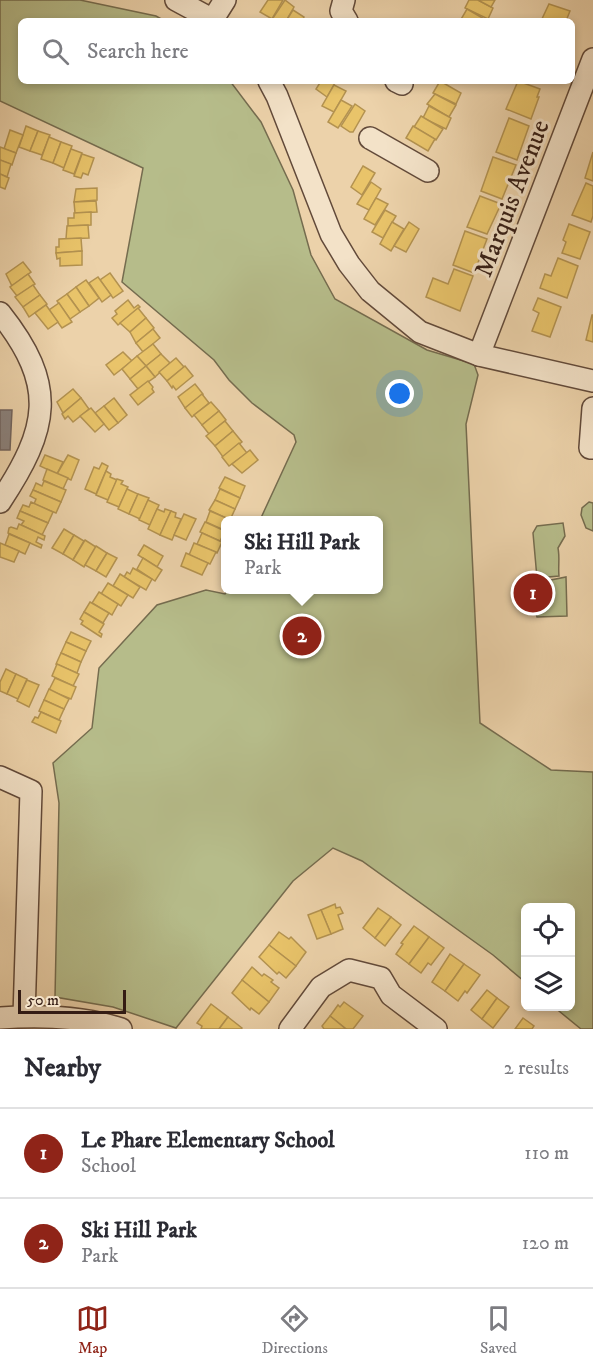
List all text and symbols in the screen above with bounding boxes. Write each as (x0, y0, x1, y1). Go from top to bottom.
search box (18, 18, 575, 84)
icon: search (39, 35, 72, 68)
text: Search here (87, 38, 189, 65)
street label: Marquis Avenue (467, 115, 558, 282)
your location (385, 379, 414, 408)
popup (221, 516, 383, 594)
text: Ski Hill Park (244, 529, 360, 556)
text: Park (244, 556, 281, 581)
pin: 1 (514, 570, 552, 616)
pin: 2 (282, 614, 322, 658)
map controls (521, 903, 575, 1011)
button: locate (521, 903, 575, 957)
button: layers (521, 957, 575, 1011)
scale bar (18, 987, 126, 1014)
text: 50 m (27, 990, 59, 1010)
text: Nearby (24, 1052, 101, 1085)
text: 2 results (504, 1056, 569, 1081)
text: Le Phare Elementary School (81, 1127, 335, 1154)
text: 1 (40, 1141, 47, 1166)
text: 110 m (524, 1141, 569, 1166)
text: School (81, 1154, 136, 1179)
text: Ski Hill Park (81, 1217, 197, 1244)
text: 2 (39, 1231, 48, 1256)
text: 120 m (522, 1231, 569, 1256)
text: Park (81, 1244, 118, 1269)
tab: Map (76, 1302, 109, 1358)
tab: Directions (261, 1302, 328, 1358)
tab: Saved (480, 1302, 517, 1358)

